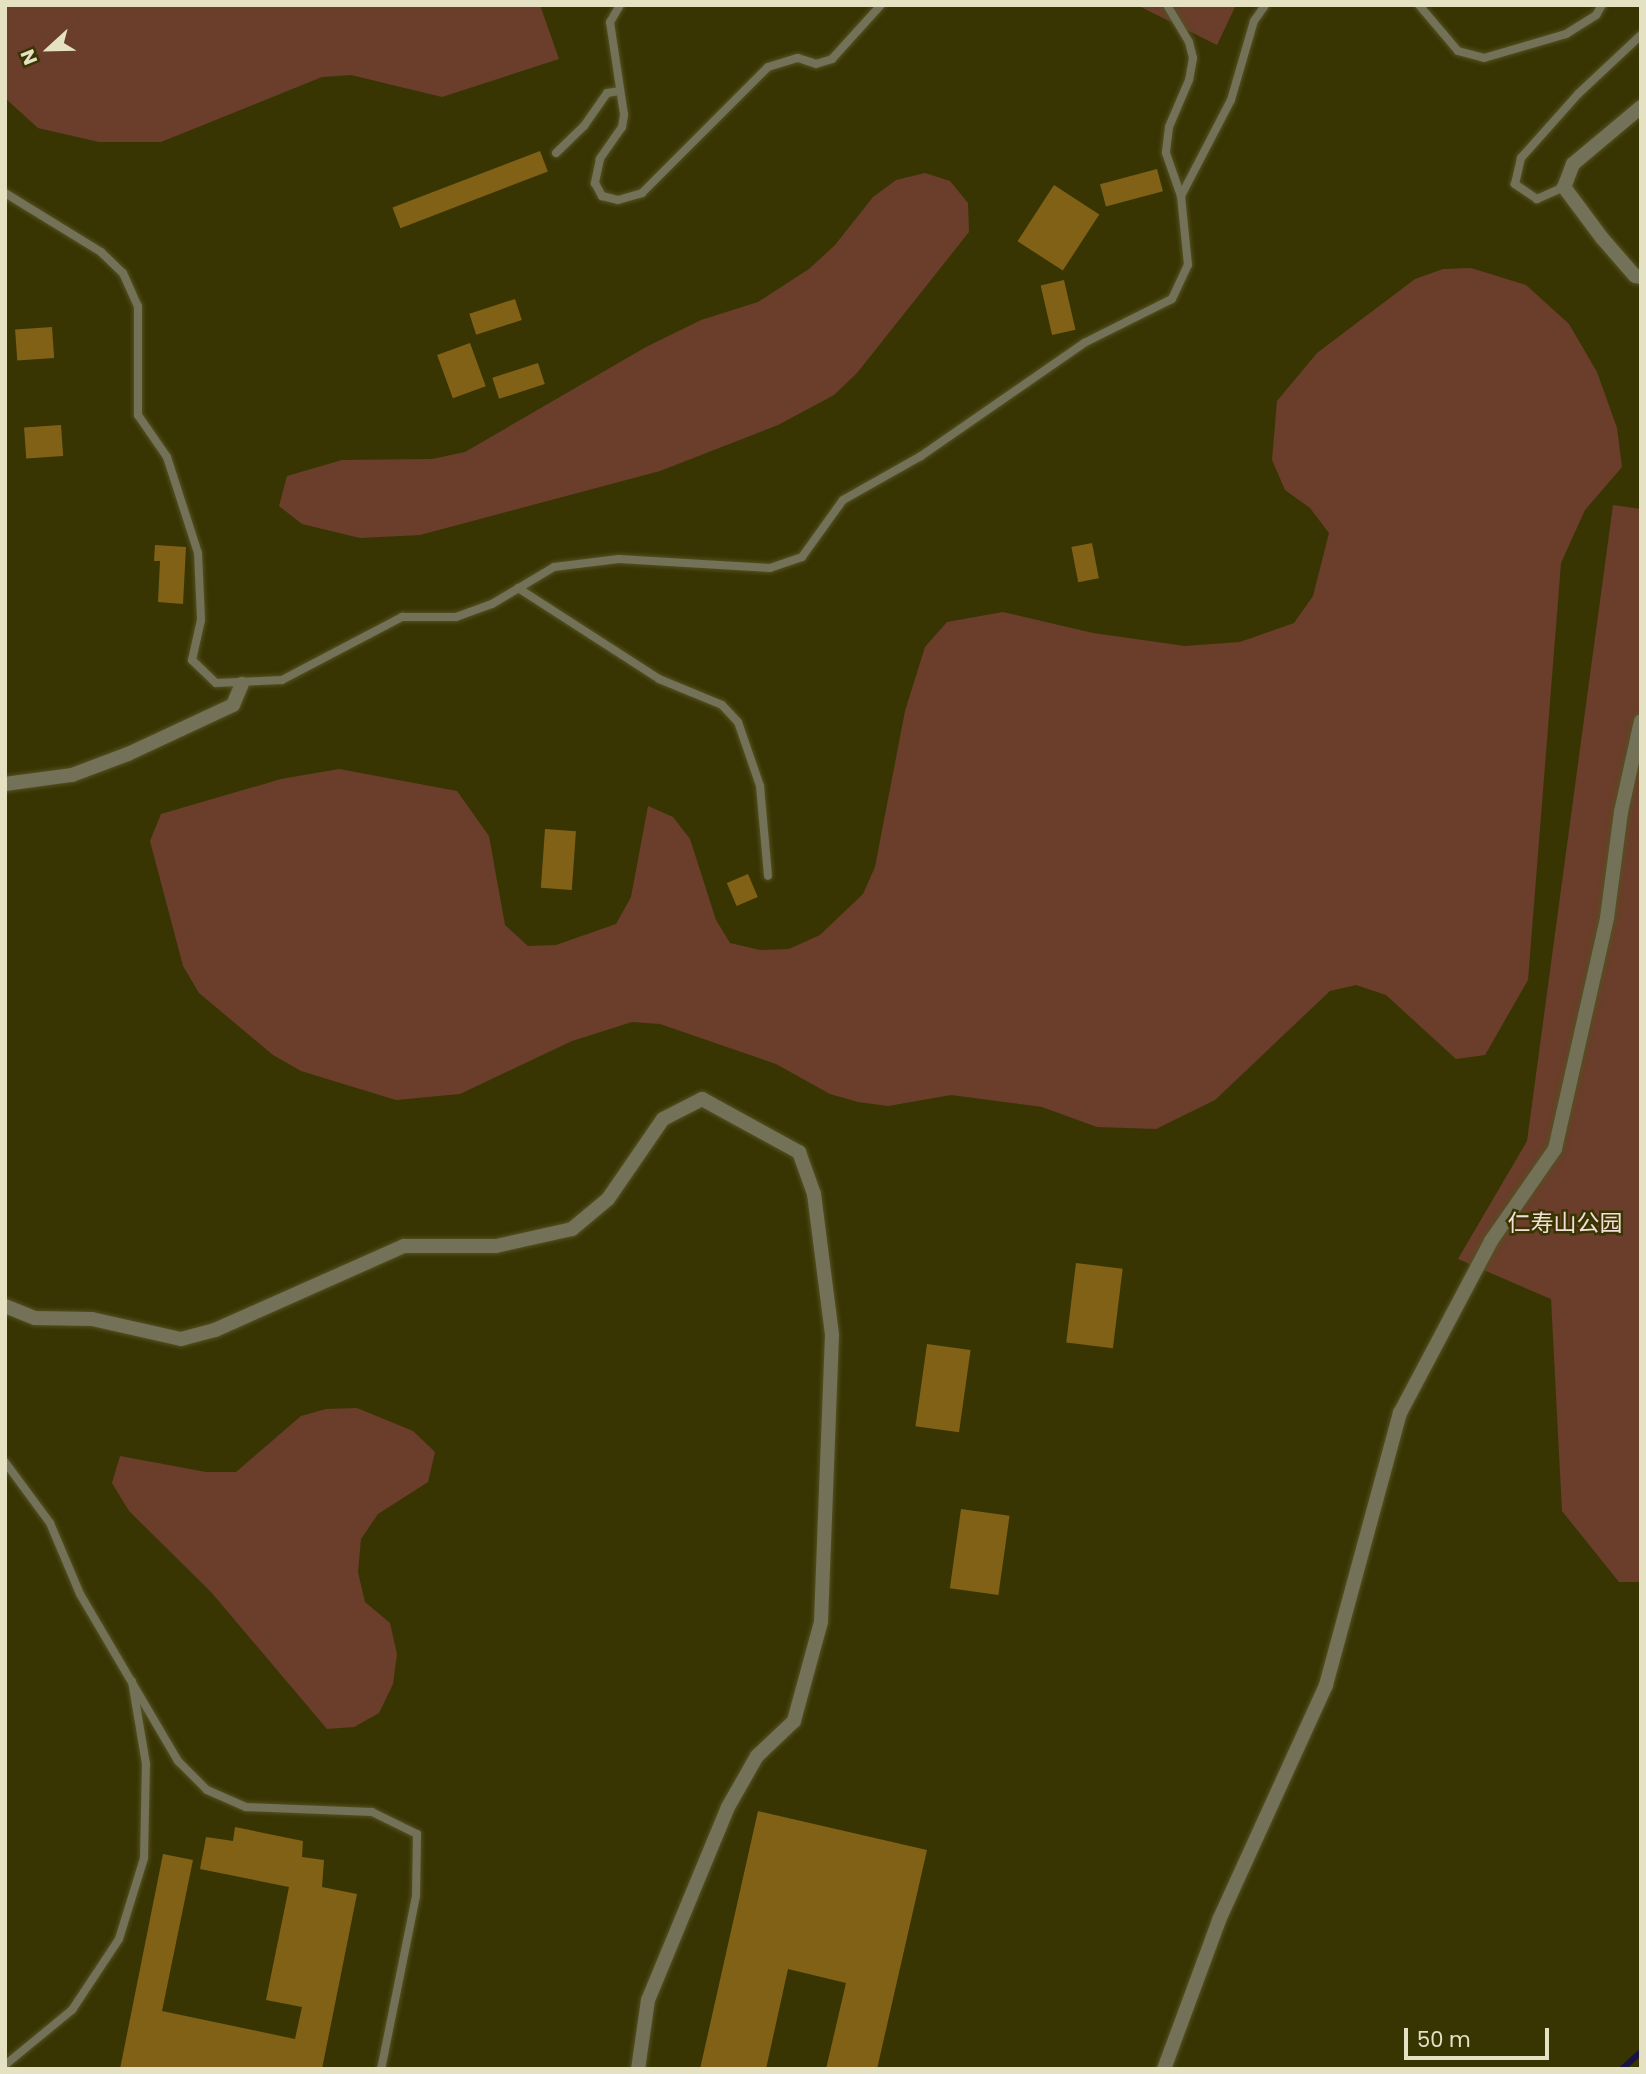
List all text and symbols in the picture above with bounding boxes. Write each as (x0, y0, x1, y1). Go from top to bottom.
north arrow (14, 14, 84, 84)
text: N (14, 45, 44, 69)
park label: 仁寿山公园 (1508, 1209, 1622, 1237)
scale bar (1408, 2014, 1553, 2058)
text: 50 m (1417, 2025, 1471, 2054)

